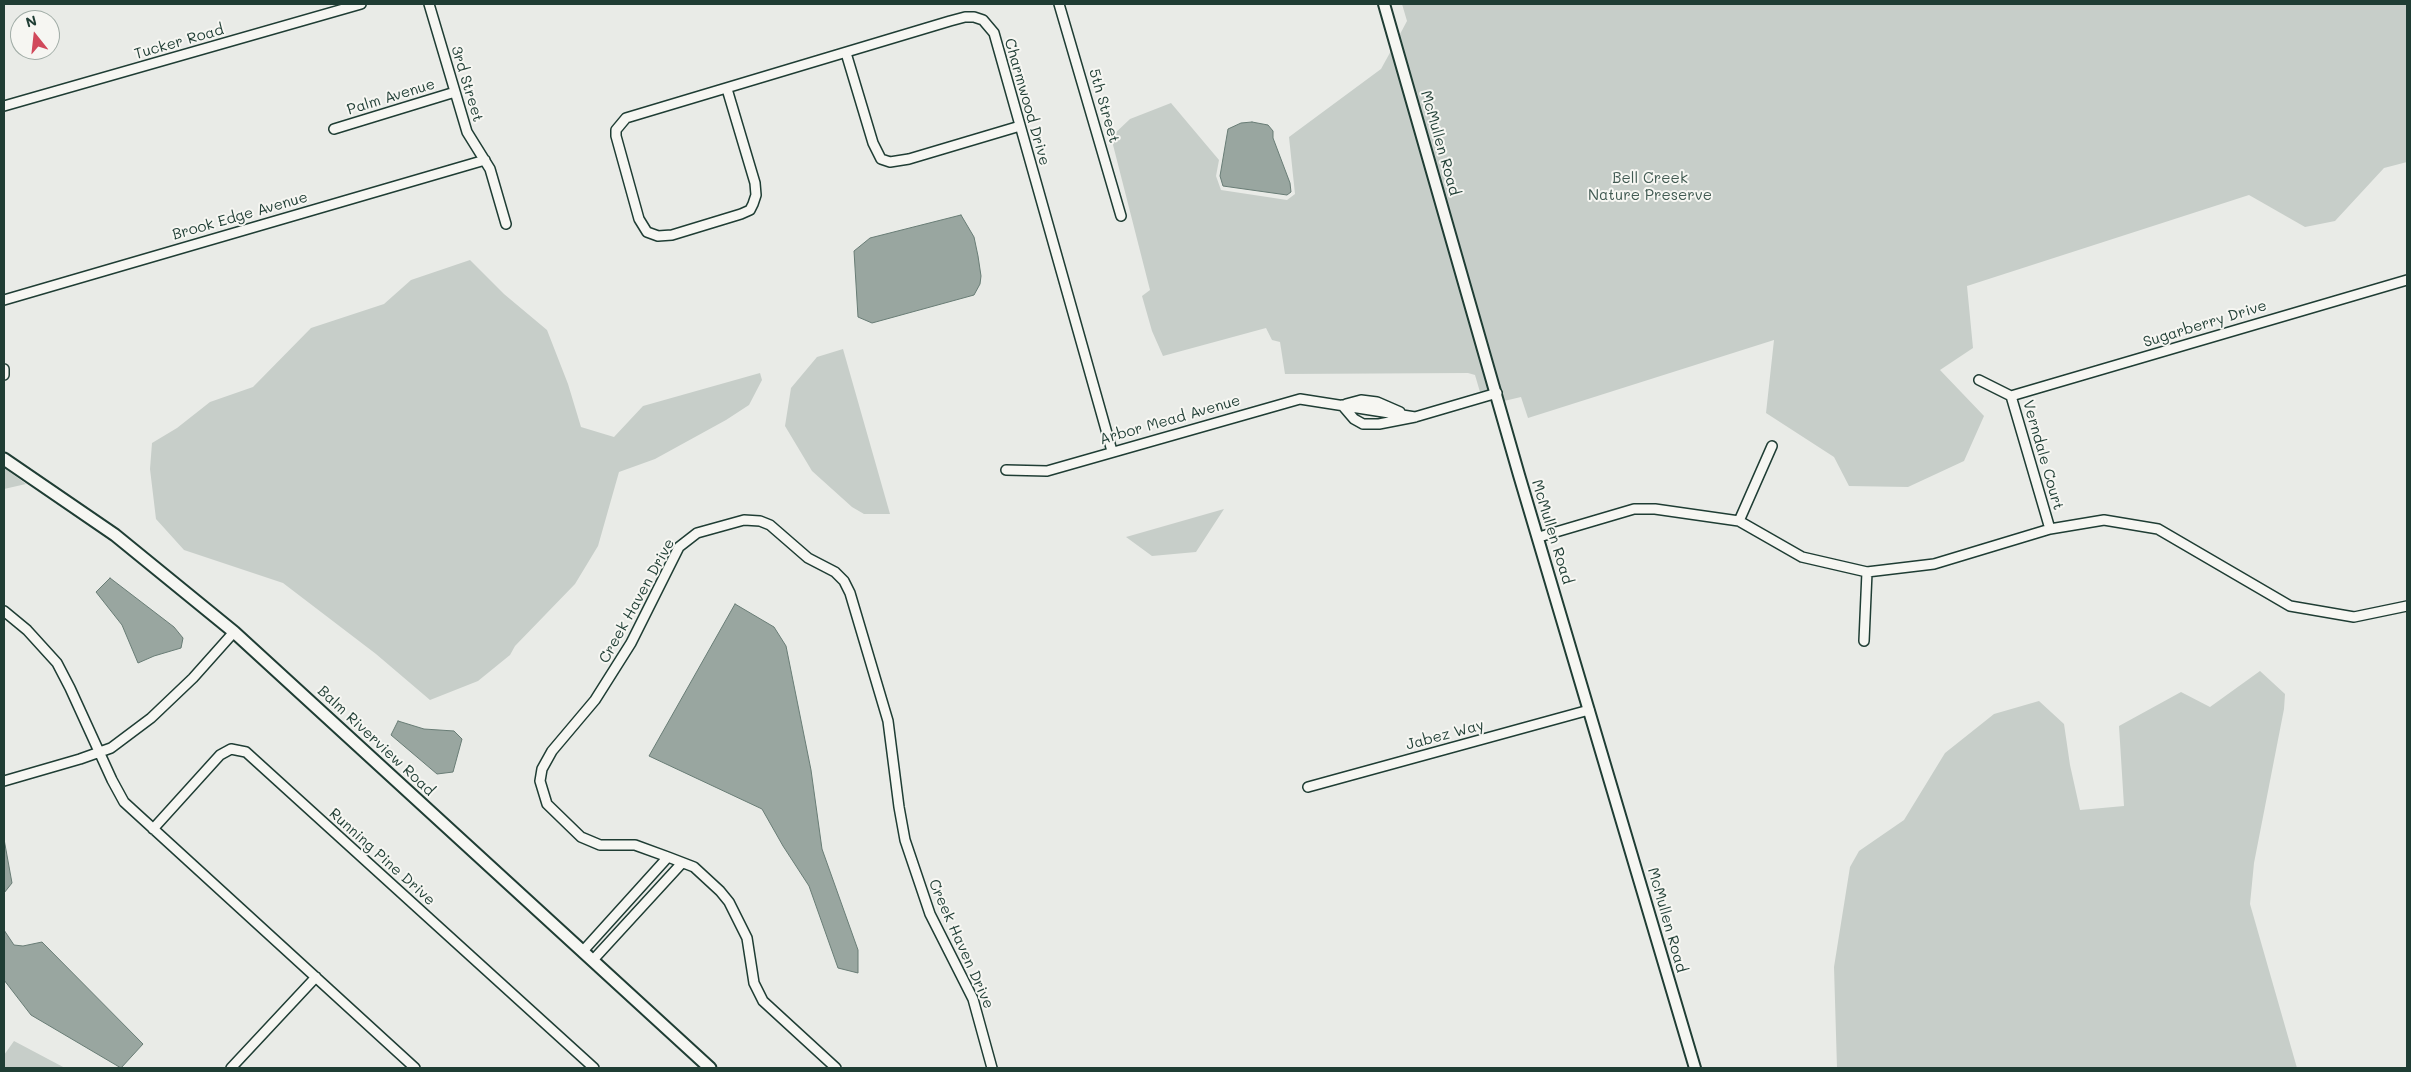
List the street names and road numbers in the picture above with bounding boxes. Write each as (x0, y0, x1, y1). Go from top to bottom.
street label: Tucker Road (132, 21, 226, 63)
street label: Charmwood Drive (1000, 36, 1054, 168)
street label: 3rd Street (447, 44, 487, 124)
street label: 5th Street (1085, 67, 1123, 145)
street label: Palm Avenue (345, 75, 437, 119)
street label: McMullen Road (1416, 89, 1464, 197)
street label: Brook Edge Avenue (170, 188, 310, 244)
street label: Sugarberry Drive (2141, 297, 2269, 351)
street label: Arbor Mead Avenue (1098, 391, 1242, 449)
street label: Verndale Court (2019, 398, 2067, 512)
street label: McMullen Road (1528, 478, 1576, 586)
street label: Creek Haven Drive (595, 536, 679, 666)
street label: Balm Riverview Road (314, 682, 438, 800)
street label: Jabez Way (1404, 716, 1486, 754)
street label: Running Pine Drive (325, 805, 439, 909)
street label: McMullen Road (1643, 866, 1691, 974)
street label: Creek Haven Drive (924, 877, 998, 1011)

